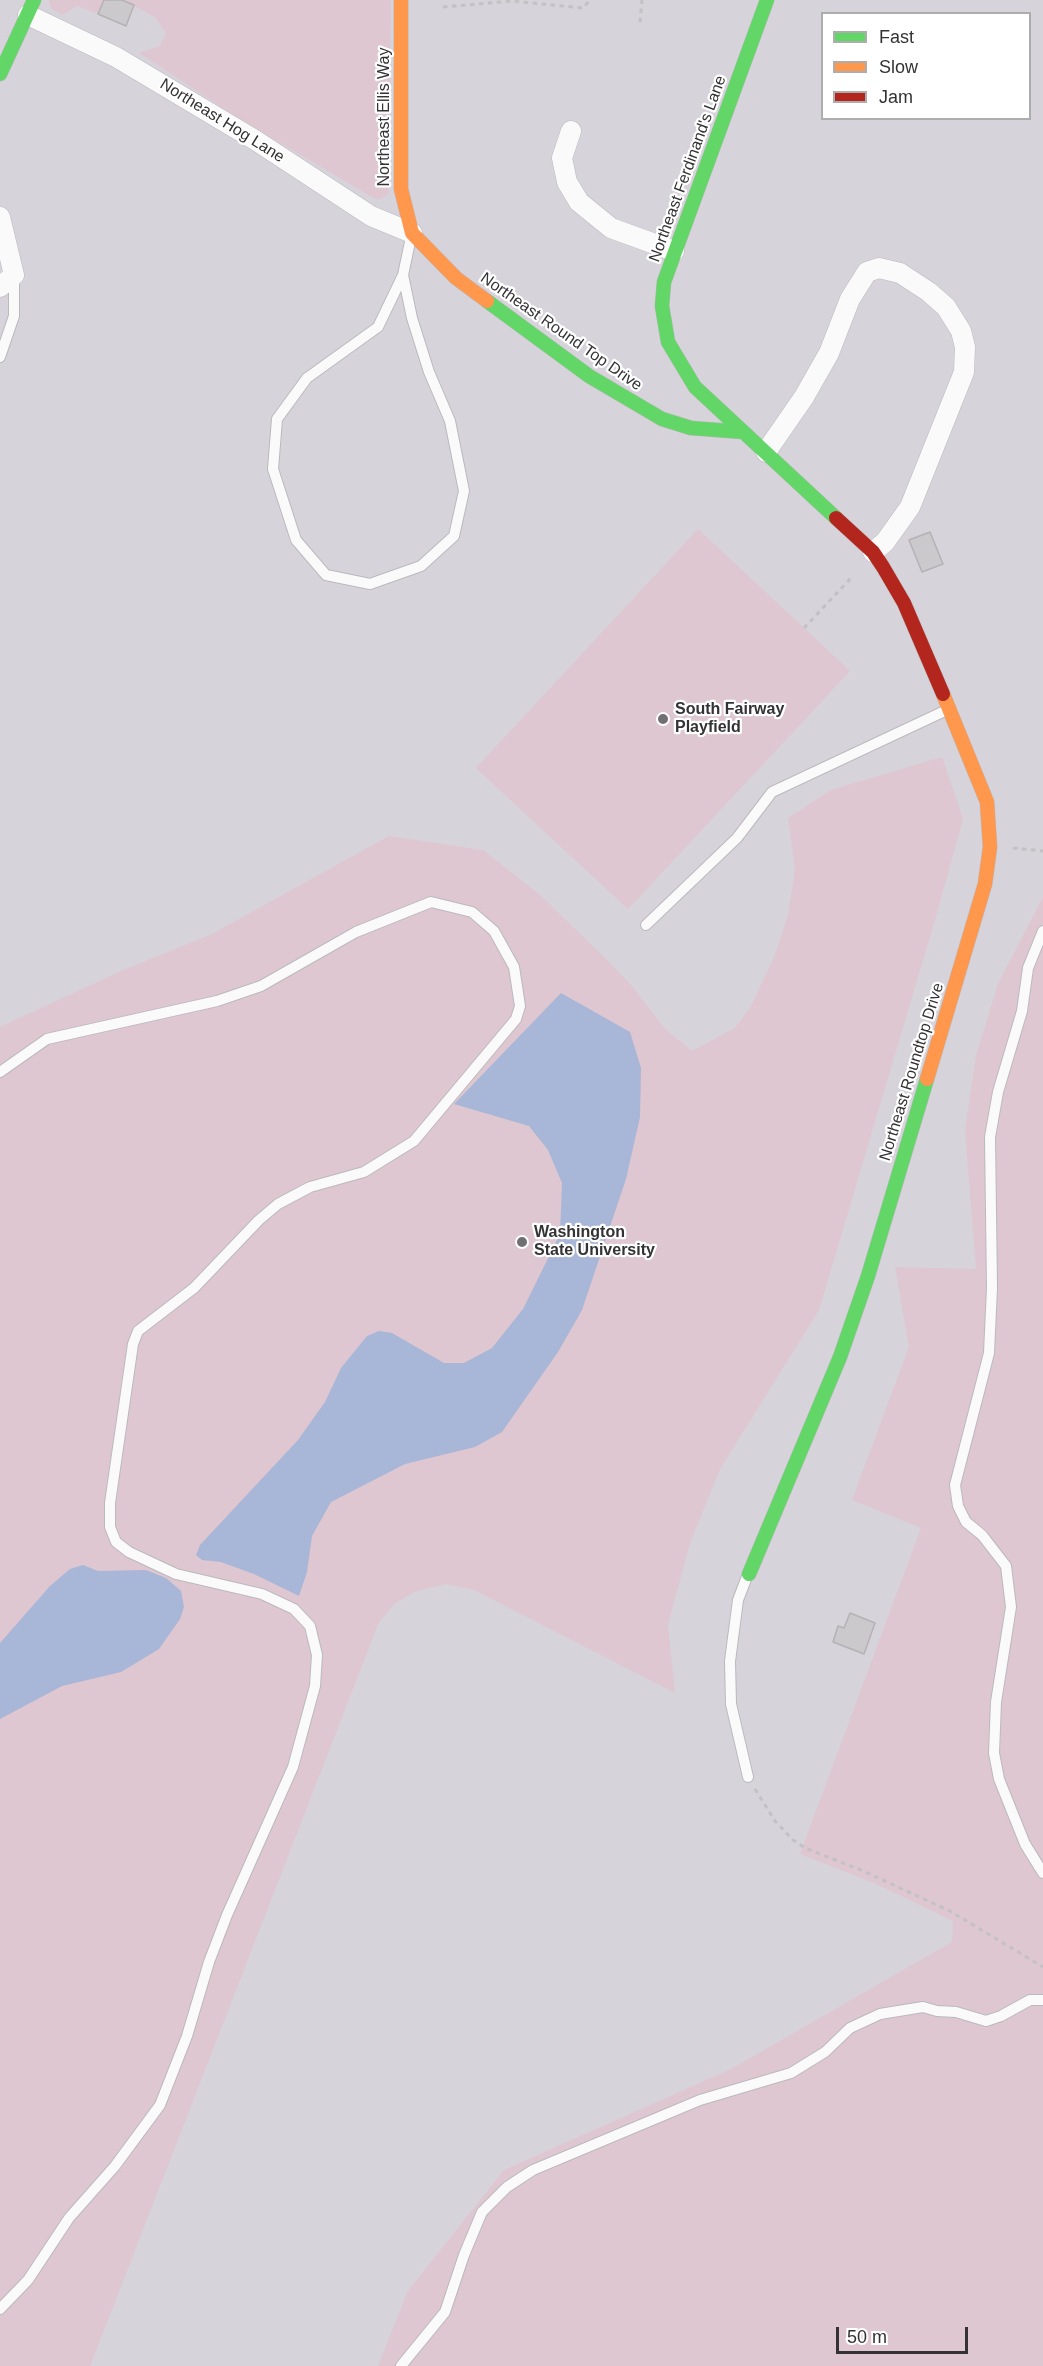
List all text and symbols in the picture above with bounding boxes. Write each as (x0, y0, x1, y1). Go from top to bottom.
legend (821, 12, 1031, 120)
text: Fast (879, 27, 914, 47)
street label: Northeast Ellis Way (375, 48, 395, 186)
text: Slow (879, 57, 918, 77)
street label: Northeast Ferdinand's Lane (645, 73, 731, 265)
street label: Northeast Hog Lane (156, 75, 288, 167)
text: Jam (879, 87, 913, 107)
street label: Northeast Round Top Drive (476, 269, 646, 395)
place label: South Fairway Playfield (675, 700, 784, 738)
marker: South Fairway Playfield (656, 712, 670, 726)
street label: Northeast Roundtop Drive (876, 981, 948, 1163)
place label: Washington State University (534, 1223, 655, 1261)
marker: Washington State University (515, 1235, 529, 1249)
scale bar (839, 2315, 971, 2353)
text: 50 m (847, 2327, 887, 2347)

